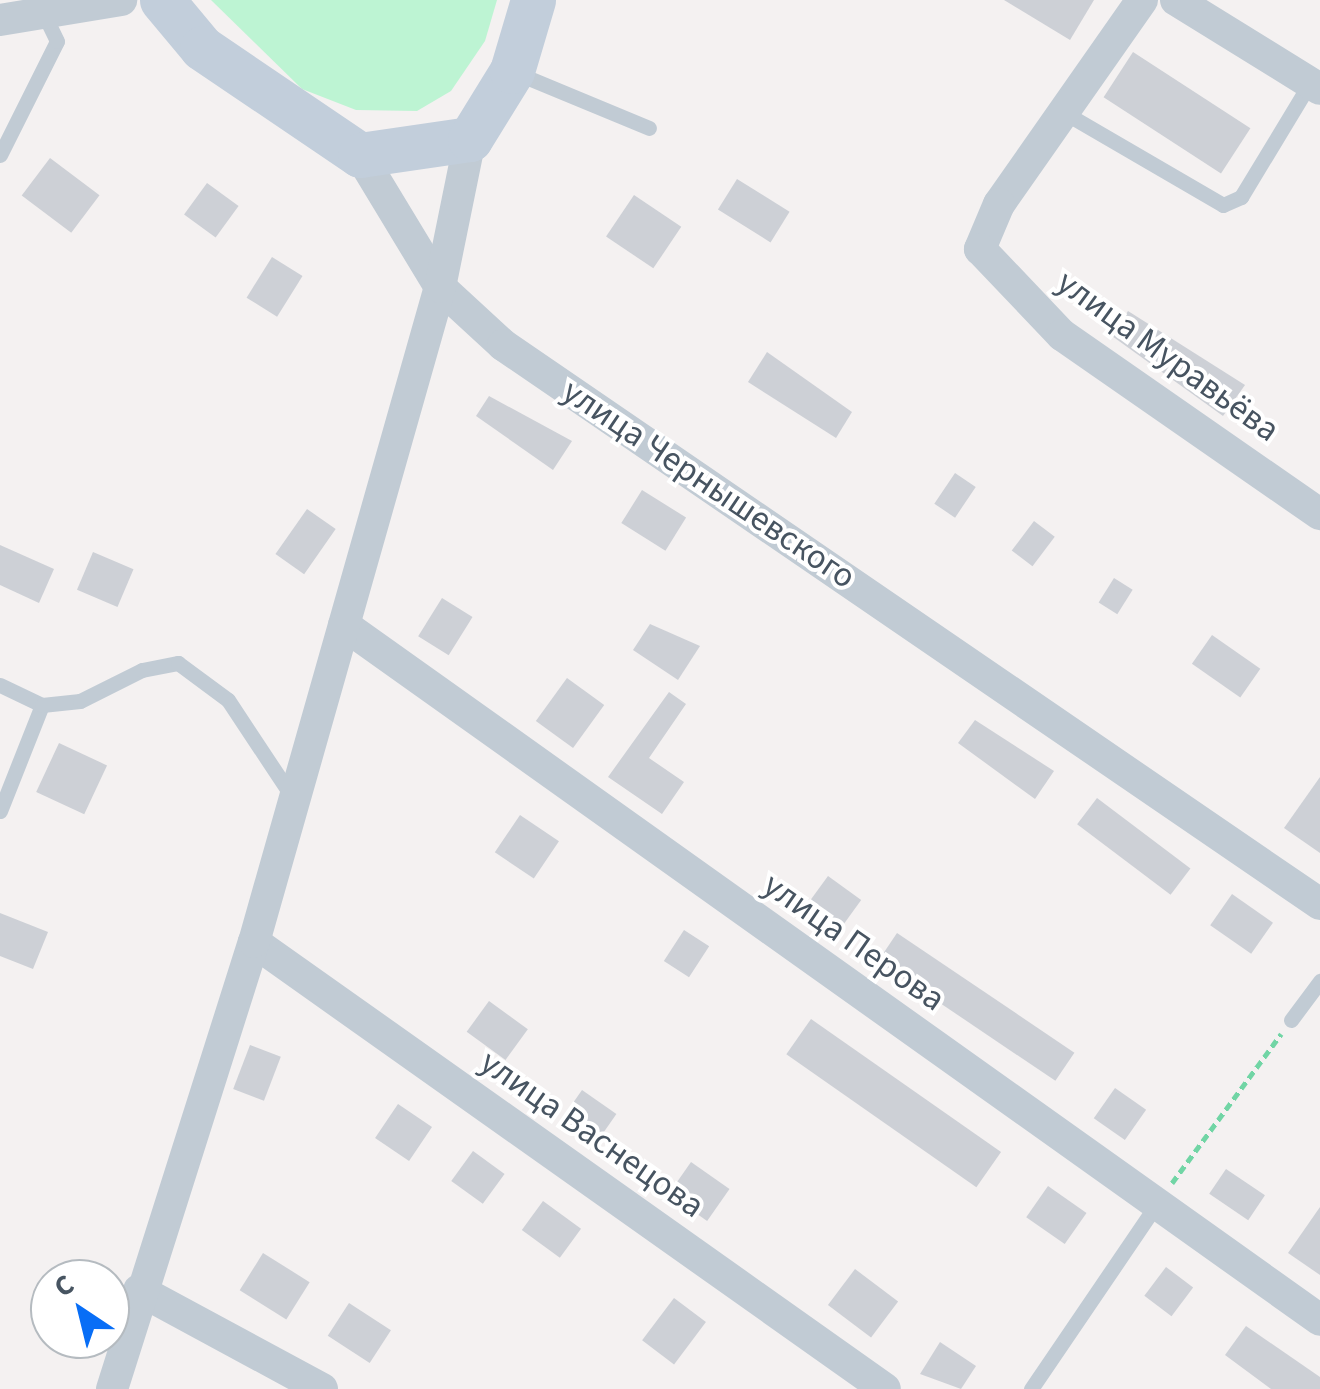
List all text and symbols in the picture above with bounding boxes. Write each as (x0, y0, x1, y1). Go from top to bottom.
street label: улица Муравьёва (1049, 261, 1287, 451)
street label: улица Чернышевского (554, 370, 864, 598)
street label: улица Перова (755, 864, 953, 1020)
street label: улица Васнецова (472, 1041, 712, 1227)
north arrow (30, 1259, 130, 1359)
text: С (46, 1265, 82, 1307)

